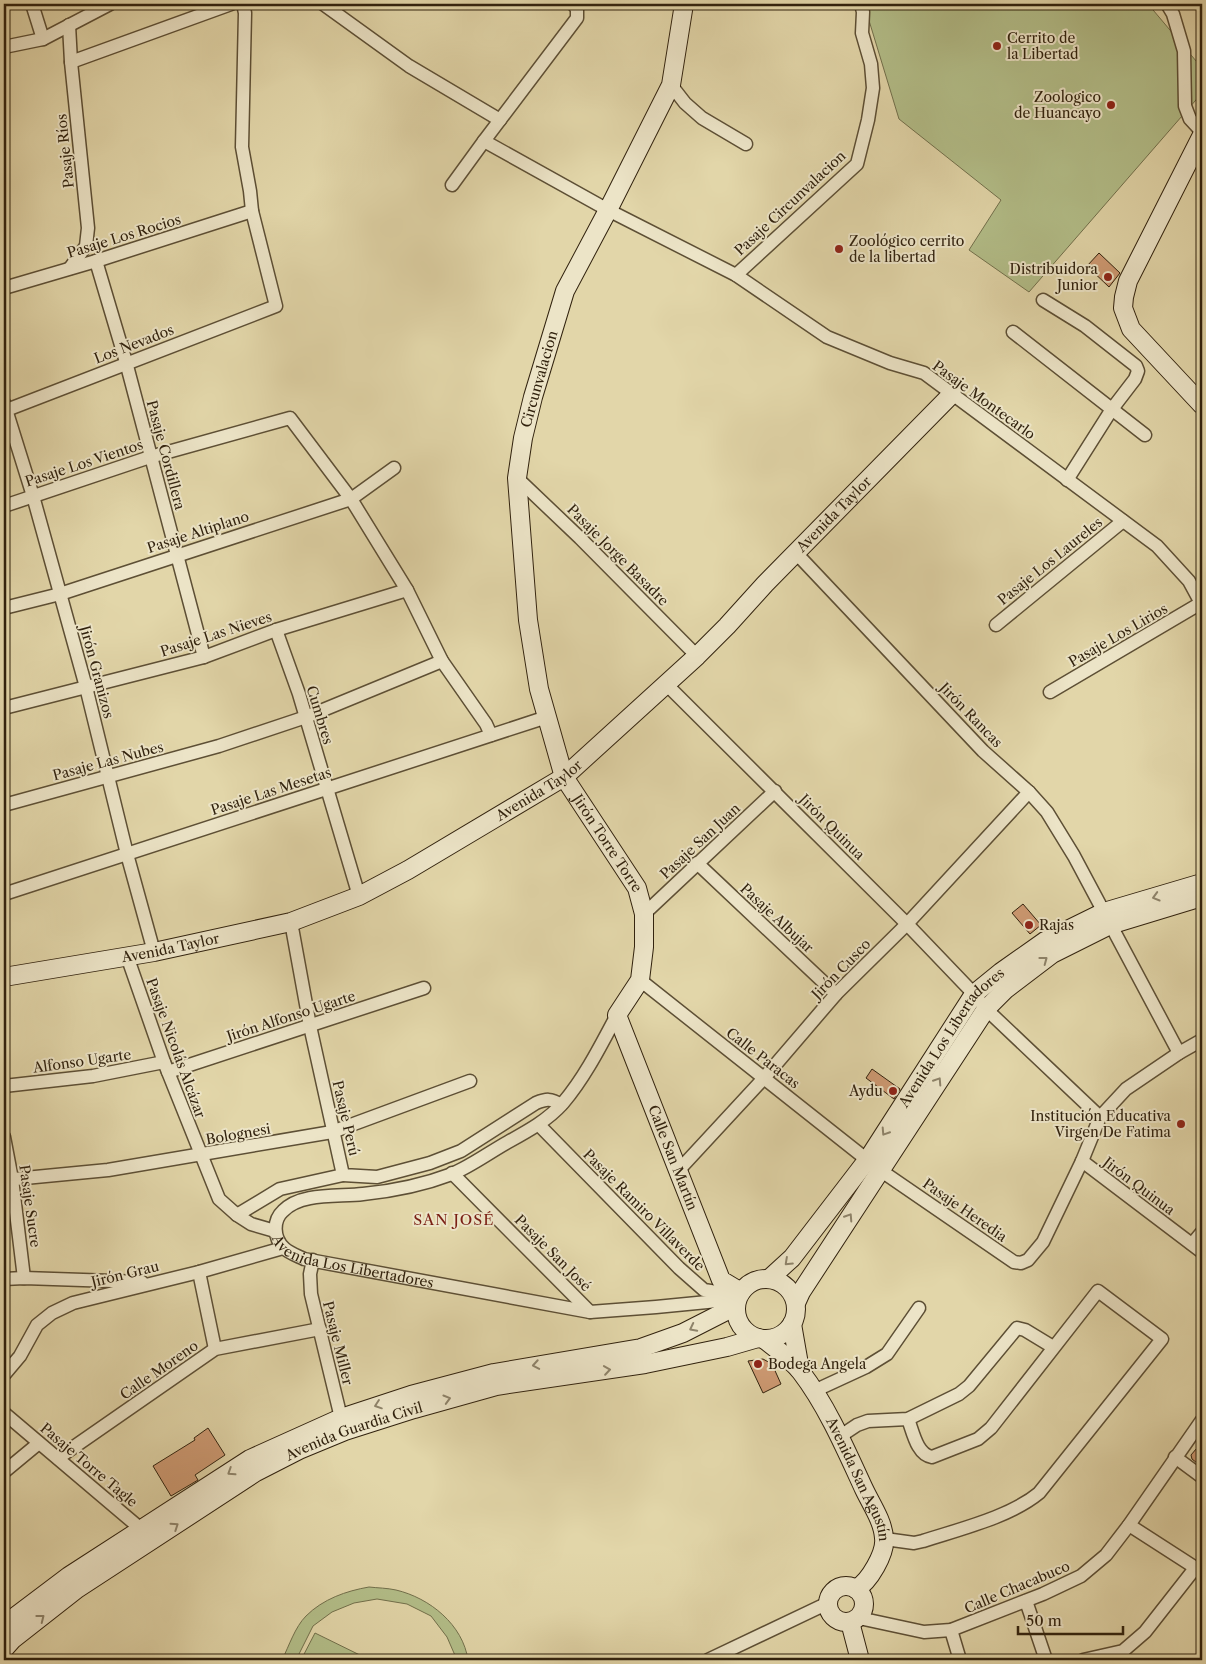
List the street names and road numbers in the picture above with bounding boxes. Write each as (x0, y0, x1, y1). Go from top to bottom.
street label: Pasaje Ríos (52, 113, 78, 189)
street label: Pasaje Circunvalacion (731, 147, 850, 259)
street label: Pasaje Los Rocios (65, 210, 183, 262)
street label: Los Nevados (91, 321, 177, 367)
street label: Circunvalacion (517, 328, 562, 430)
street label: Pasaje Montecarlo (929, 357, 1039, 443)
street label: Pasaje Cordillera (143, 398, 189, 512)
street label: Pasaje Los Vientos (23, 435, 145, 491)
street label: Avenida Taylor (792, 472, 875, 557)
street label: Pasaje Jorge Basadre (563, 500, 673, 610)
street label: Pasaje Altiplano (145, 507, 251, 557)
street label: Pasaje Los Laureles (994, 513, 1106, 609)
street label: Pasaje Los Lirios (1065, 599, 1171, 671)
street label: Pasaje Las Nieves (158, 607, 274, 661)
street label: Jirón Granizos (75, 622, 118, 720)
street label: Jirón Rancas (934, 677, 1006, 751)
street label: Cumbres (303, 683, 337, 747)
street label: Pasaje Las Nubes (51, 738, 165, 784)
street label: Avenida Taylor (492, 756, 586, 825)
street label: Pasaje Las Mesetas (208, 763, 334, 819)
street label: Jirón Torre Torre (568, 789, 646, 896)
street label: Jirón Quinua (794, 789, 869, 864)
street label: Pasaje San Juan (656, 799, 744, 883)
street label: Pasaje Albujar (737, 879, 817, 957)
street label: Avenida Taylor (119, 929, 221, 966)
street label: Jirón Cusco (806, 935, 874, 1005)
street label: Avenida Los Libertadores (894, 964, 1008, 1111)
street label: Pasaje Nicolás Alcázar (142, 976, 210, 1121)
street label: Jirón Alfonso Ugarte (222, 987, 358, 1046)
street label: Calle Paracas (723, 1024, 803, 1092)
street label: Alfonso Ugarte (31, 1045, 132, 1077)
street label: Pasaje Perú (329, 1079, 364, 1158)
street label: Calle San Martín (644, 1102, 702, 1213)
street label: Bolognesi (204, 1119, 272, 1149)
street label: Pasaje Ramiro Villaverde (579, 1145, 709, 1275)
street label: Jirón Quinua (1098, 1152, 1179, 1219)
street label: Pasaje Sucre (15, 1163, 45, 1249)
street label: Pasaje Heredia (919, 1174, 1011, 1246)
street label: Pasaje San José (511, 1211, 595, 1295)
street label: Avenida Los Libertadores (267, 1231, 435, 1292)
street label: Jirón Grau (87, 1257, 161, 1292)
street label: Pasaje Miller (319, 1299, 357, 1387)
street label: Calle Moreno (116, 1336, 202, 1404)
street label: Avenida Guardia Civil (281, 1398, 425, 1465)
street label: Avenida San Agustín (822, 1413, 893, 1542)
street label: Pasaje Torre Tagle (37, 1419, 141, 1511)
street label: Calle Chacabuco (962, 1557, 1072, 1617)

